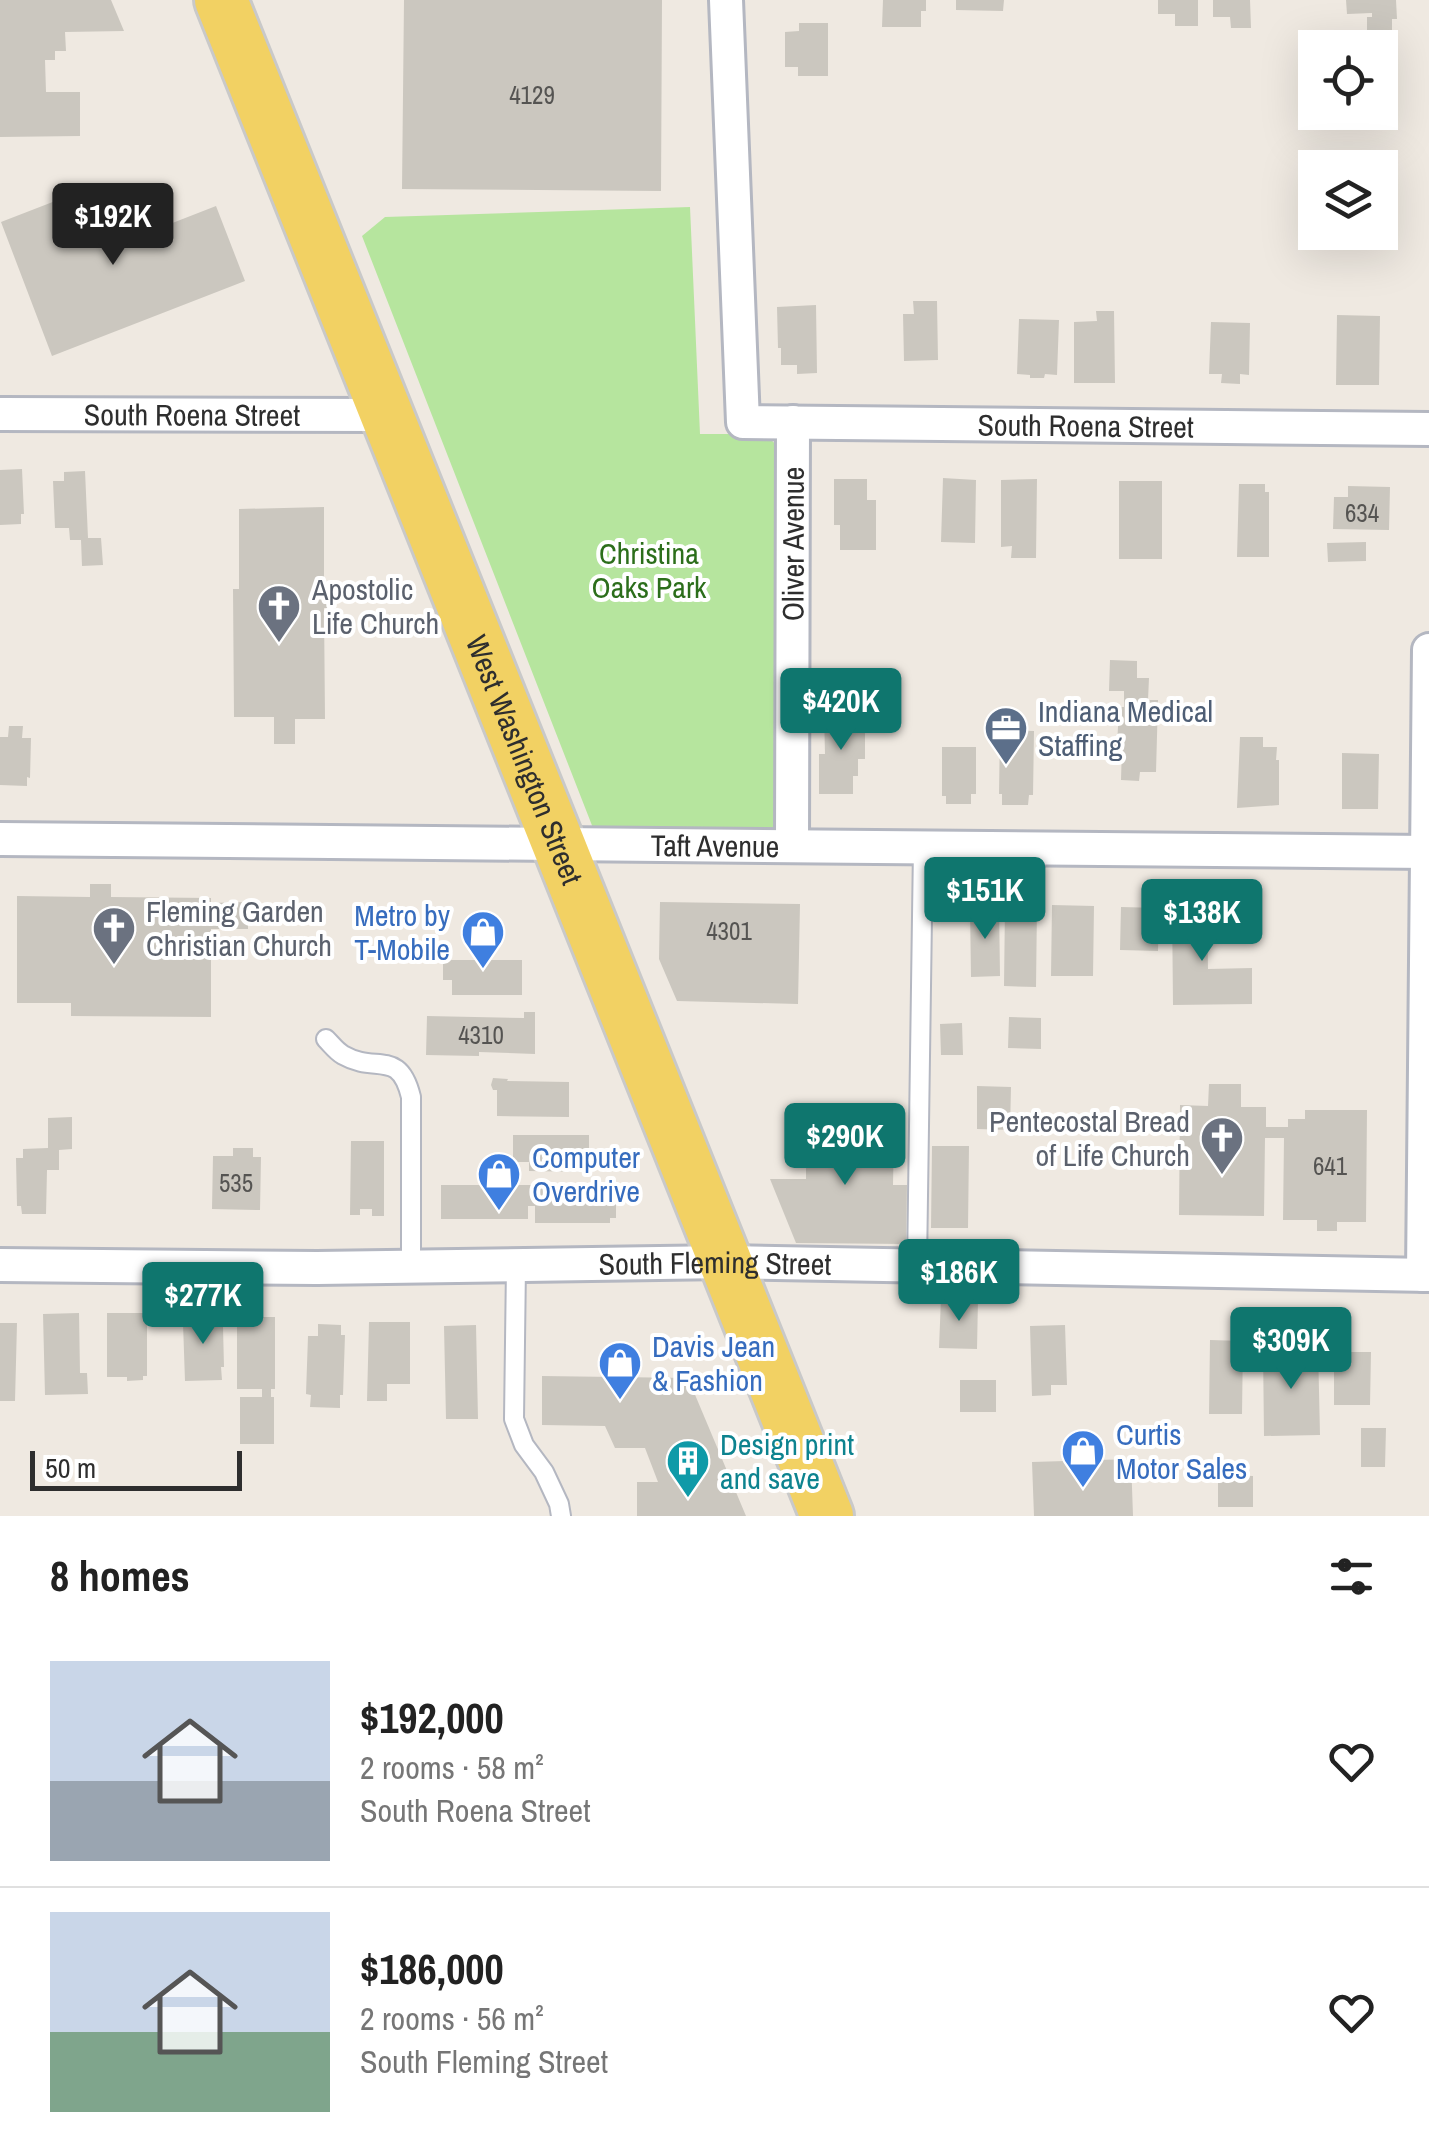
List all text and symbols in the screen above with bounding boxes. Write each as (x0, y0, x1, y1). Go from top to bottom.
map controls (1298, 30, 1398, 250)
button: locate (1298, 30, 1398, 130)
house number: 4129 (509, 78, 555, 112)
button: layers (1298, 150, 1398, 250)
pin: $192K (43, 183, 183, 268)
text: $192K (74, 194, 152, 237)
street label: South Roena Street (84, 394, 300, 435)
street label: South Roena Street (977, 404, 1194, 447)
street label: Oliver Avenue (773, 467, 813, 621)
house number: 634 (1345, 496, 1379, 530)
park label: Christina Oaks Park (592, 533, 707, 607)
place label: Apostolic Life Church (311, 569, 439, 643)
church icon: Apostolic Life Church (256, 583, 302, 644)
street label: West Washington Street (457, 629, 593, 890)
pin: $420K (771, 668, 911, 753)
text: $420K (802, 679, 880, 722)
place label: Indiana Medical Staffing (1038, 691, 1213, 765)
office icon: Indiana Medical Staffing (983, 705, 1029, 766)
street label: Taft Avenue (650, 825, 780, 866)
pin: $151K (915, 857, 1055, 942)
text: $151K (946, 868, 1024, 911)
pin: $138K (1132, 879, 1272, 964)
text: $138K (1163, 890, 1241, 933)
place label: Fleming Garden Christian Church (146, 891, 332, 965)
place label: Metro by T-Mobile (354, 895, 451, 969)
church icon: Fleming Garden Christian Church (91, 905, 137, 966)
shop icon: Metro by T-Mobile (460, 909, 506, 970)
house number: 4301 (706, 914, 752, 948)
house number: 4310 (458, 1018, 504, 1052)
place label: Pentecostal Bread of Life Church (989, 1101, 1190, 1175)
pin: $290K (775, 1103, 915, 1188)
text: $290K (806, 1114, 884, 1157)
church icon: Pentecostal Bread of Life Church (1199, 1115, 1245, 1176)
place label: Computer Overdrive (532, 1137, 641, 1211)
house number: 641 (1313, 1149, 1348, 1183)
shop icon: Computer Overdrive (476, 1151, 522, 1212)
house number: 535 (219, 1166, 253, 1200)
pin: $186K (889, 1239, 1029, 1324)
street label: South Fleming Street (598, 1242, 832, 1284)
text: $186K (920, 1250, 998, 1293)
pin: $277K (133, 1262, 273, 1347)
text: $277K (164, 1273, 242, 1316)
pin: $309K (1221, 1307, 1361, 1392)
text: $309K (1252, 1318, 1330, 1361)
place label: Davis Jean & Fashion (652, 1326, 775, 1400)
shop icon: Davis Jean & Fashion (597, 1340, 643, 1401)
place label: Curtis Motor Sales (1116, 1414, 1247, 1488)
place label: Design print and save (720, 1424, 854, 1498)
shop icon: Curtis Motor Sales (1060, 1428, 1106, 1489)
building icon: Design print and save (665, 1438, 711, 1499)
scale bar (30, 1446, 242, 1490)
text: 50 m (45, 1449, 96, 1487)
text: 8 homes (50, 1548, 190, 1604)
icon: filters (1324, 1549, 1379, 1604)
text: $192,000 (360, 1690, 504, 1746)
icon: home (130, 1701, 250, 1821)
icon: heart (1324, 1734, 1379, 1789)
text: 2 rooms · 58 m² (360, 1746, 544, 1789)
text: South Roena Street (360, 1789, 591, 1832)
text: $186,000 (360, 1941, 504, 1997)
icon: home (130, 1952, 250, 2072)
icon: heart (1324, 1985, 1379, 2040)
text: 2 rooms · 56 m² (360, 1997, 544, 2040)
text: South Fleming Street (360, 2040, 608, 2083)

